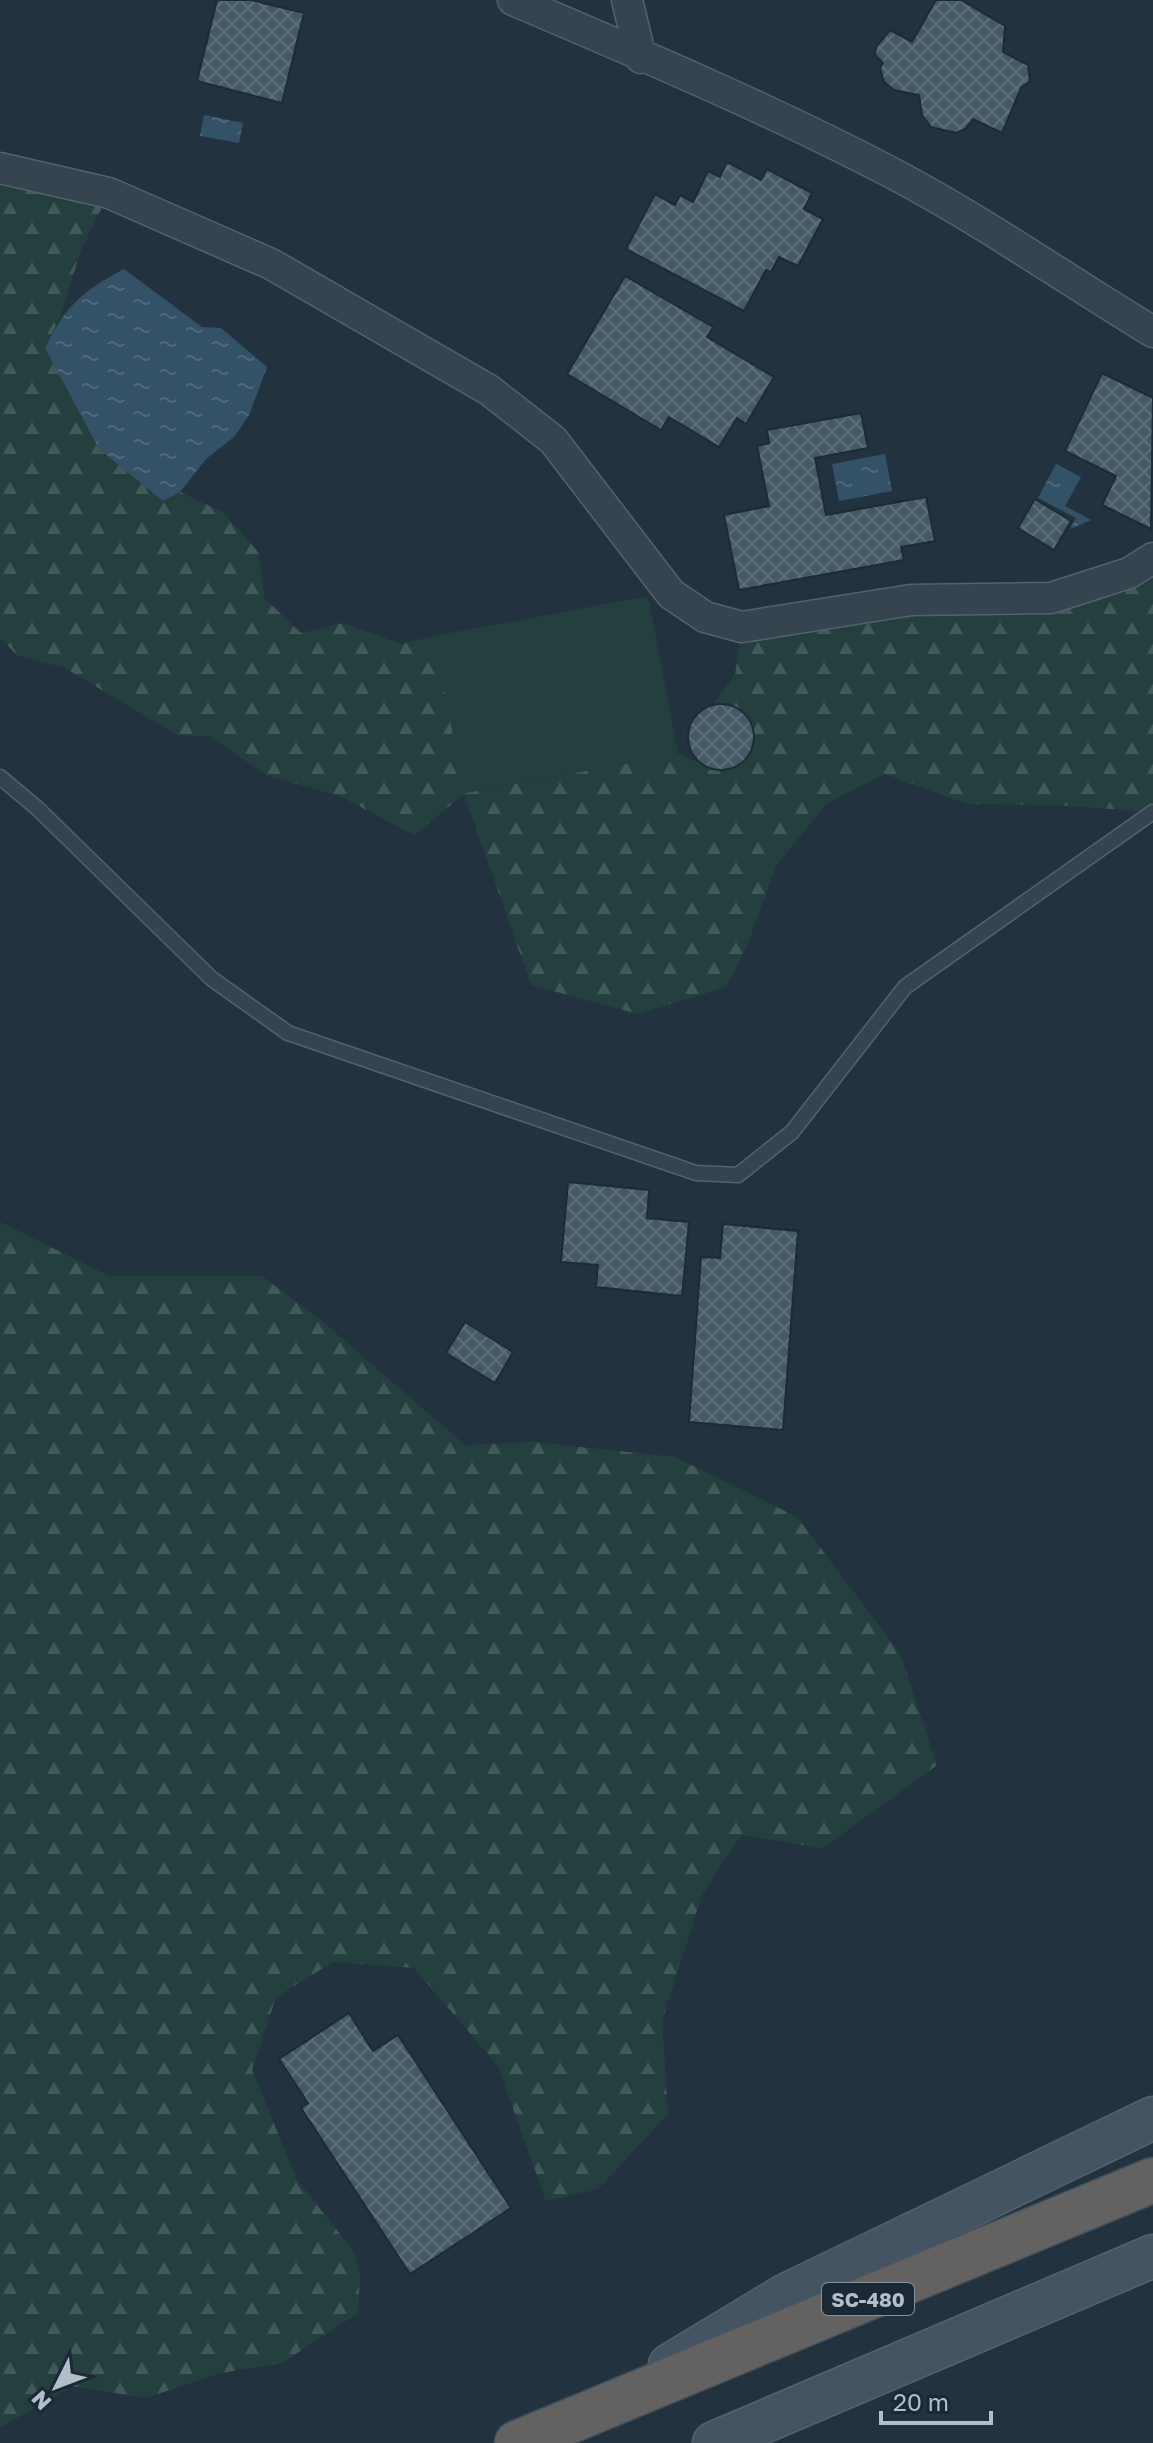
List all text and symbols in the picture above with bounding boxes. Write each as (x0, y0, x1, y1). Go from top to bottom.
road number: SC-480 (822, 2283, 914, 2315)
north arrow (16, 2347, 96, 2427)
scale bar (881, 2375, 991, 2425)
text: N (25, 2385, 56, 2416)
text: 20 m (893, 2387, 949, 2416)

